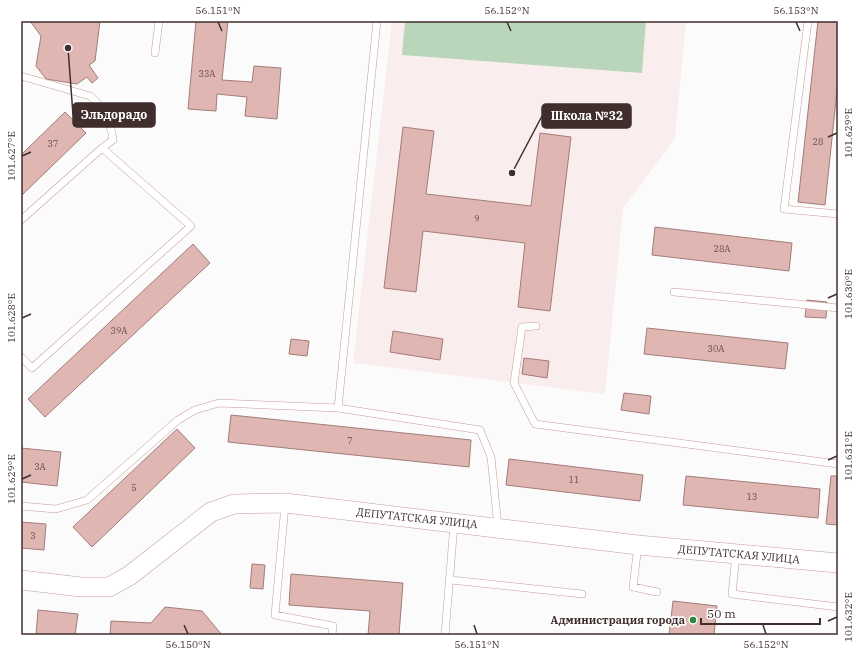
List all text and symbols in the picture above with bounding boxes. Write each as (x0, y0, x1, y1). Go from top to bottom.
text: 56.151°N (195, 4, 241, 17)
text: 56.152°N (484, 4, 530, 17)
text: 56.153°N (773, 4, 819, 17)
house number: 33А (199, 68, 216, 79)
callout: Эльдорадо (73, 103, 155, 127)
callout: Школа №32 (542, 104, 631, 128)
text: Эльдорадо (81, 107, 147, 122)
text: Школа №32 (551, 108, 623, 123)
text: 101.629°E (842, 108, 855, 158)
text: 101.627°E (5, 131, 18, 181)
house number: 28 (813, 136, 823, 147)
house number: 37 (48, 138, 58, 149)
house number: 9 (474, 213, 480, 224)
house number: 28А (714, 243, 731, 254)
text: 101.630°E (842, 269, 855, 319)
text: 101.628°E (5, 293, 18, 343)
house number: 39А (111, 325, 128, 336)
house number: 30А (708, 343, 725, 354)
text: 101.631°E (842, 431, 855, 481)
house number: 7 (347, 435, 353, 446)
text: 101.629°E (5, 454, 18, 504)
house number: 3А (34, 461, 47, 472)
house number: 11 (569, 474, 579, 485)
house number: 5 (131, 482, 137, 493)
house number: 13 (747, 491, 757, 502)
street label: ДЕПУТАТСКАЯ УЛИЦА (356, 505, 479, 531)
house number: 3 (30, 530, 36, 541)
street label: ДЕПУТАТСКАЯ УЛИЦА (678, 542, 801, 566)
text: 101.632°E (842, 592, 855, 642)
scale bar (701, 600, 820, 626)
text: 50 m (707, 606, 736, 621)
place label: Администрация города (551, 613, 685, 627)
marker: Администрация города (688, 615, 698, 625)
text: 56.150°N (165, 638, 211, 651)
text: 56.151°N (454, 638, 500, 651)
text: 56.152°N (743, 638, 789, 651)

